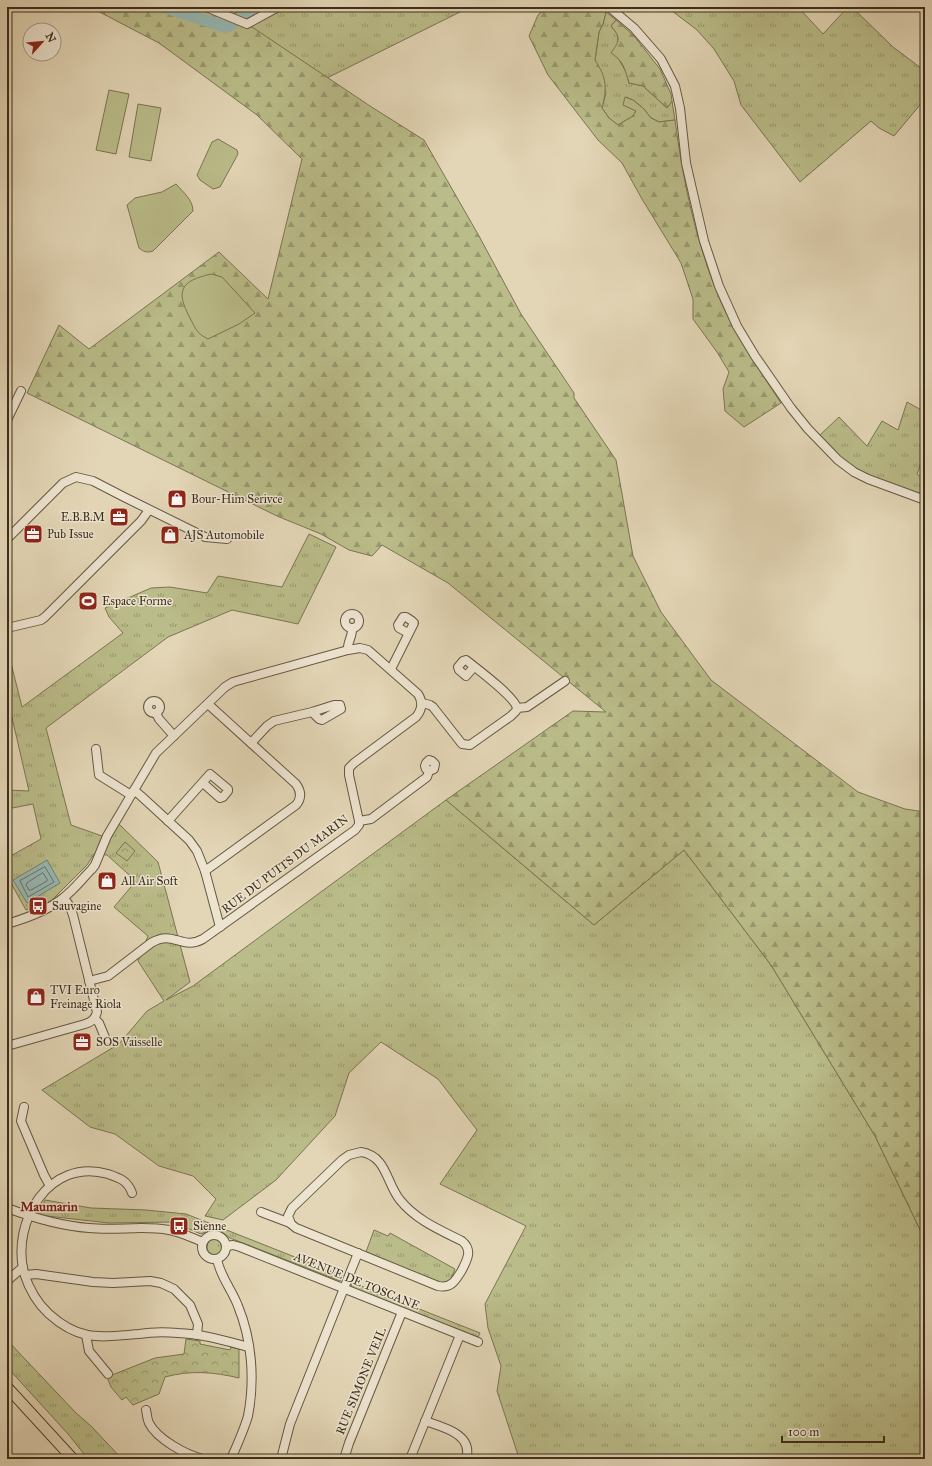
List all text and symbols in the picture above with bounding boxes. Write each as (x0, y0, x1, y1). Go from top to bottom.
north arrow (22, 22, 62, 62)
text: N (43, 31, 59, 45)
shop icon: Bour-Him Serivce (166, 488, 188, 510)
place label: Bour-Him Serivce (191, 492, 283, 506)
office icon: E.B.B.M (108, 506, 130, 528)
place label: E.B.B.M (61, 510, 105, 524)
office icon: Pub Issue (22, 523, 44, 545)
shop icon: AJS Automobile (159, 524, 181, 546)
place label: Pub Issue (47, 527, 94, 541)
place label: AJS Automobile (183, 528, 264, 543)
sports icon: Espace Forme (77, 590, 99, 612)
place label: Espace Forme (102, 594, 172, 608)
street label: RUE DU PUITS DU MARIN (219, 812, 351, 916)
shop icon: All Air Soft (96, 870, 118, 892)
place label: All Air Soft (120, 874, 179, 888)
bus stop icon: Sauvagine (27, 895, 49, 917)
place label: Sauvagine (52, 899, 102, 914)
place label: TVI Euro Freinage Riola (50, 983, 122, 1012)
shop icon: TVI Euro Freinage Riola (25, 986, 47, 1008)
office icon: SOS Vaisselle (71, 1031, 93, 1053)
place label: SOS Vaisselle (96, 1035, 163, 1049)
district label: Maumarin (20, 1199, 78, 1215)
bus stop icon: Sienne (168, 1215, 190, 1237)
place label: Sienne (193, 1219, 226, 1233)
street label: AVENUE DE TOSCANE (291, 1249, 422, 1313)
street label: RUE SIMONE VEIL (333, 1325, 389, 1437)
scale bar (782, 1418, 884, 1444)
text: 100 m (788, 1425, 819, 1439)

